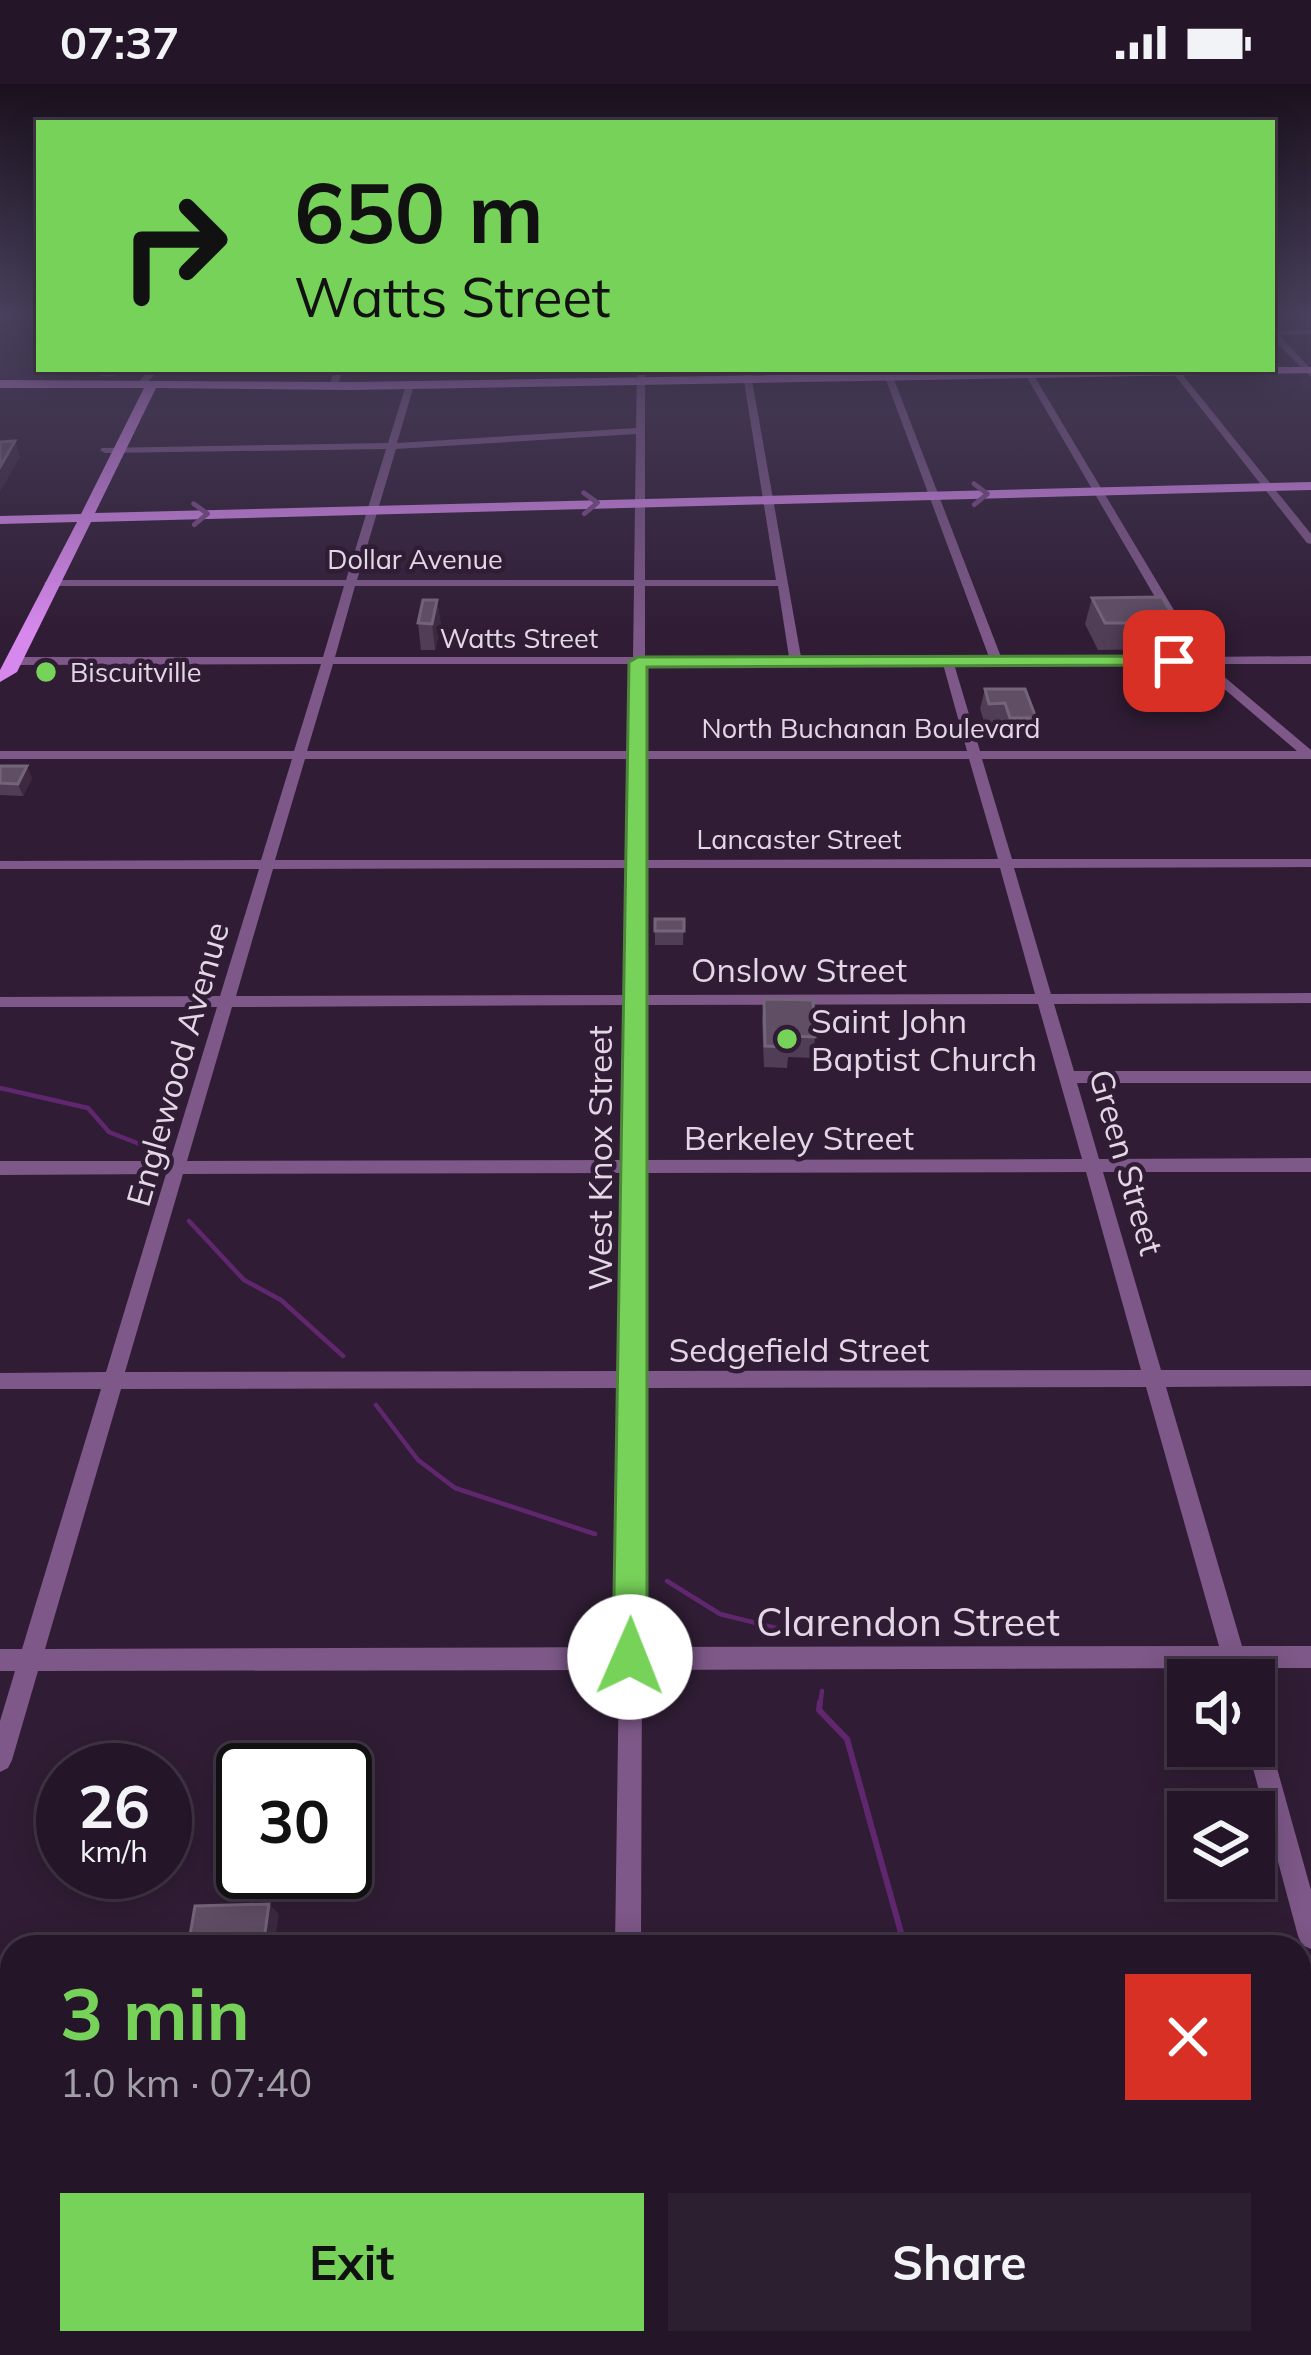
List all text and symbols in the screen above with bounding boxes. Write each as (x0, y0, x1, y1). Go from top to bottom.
text: 07:37 (60, 14, 179, 70)
text: 650 m (294, 159, 544, 264)
icon: right (96, 168, 252, 324)
text: Watts Street (294, 263, 611, 331)
one-way arrow (971, 481, 990, 507)
one-way arrow (581, 491, 600, 517)
one-way arrow (191, 501, 210, 527)
street label: Dollar Avenue (327, 542, 503, 576)
pin (1123, 610, 1225, 712)
street label: Watts Street (440, 621, 598, 655)
icon: arrive (1141, 628, 1207, 694)
place label: Biscuitville (70, 655, 201, 689)
marker: Biscuitville (33, 659, 59, 685)
street label: North Buchanan Boulevard (701, 711, 1041, 745)
street label: Lancaster Street (697, 822, 901, 856)
street label: Englewood Avenue (117, 917, 237, 1211)
street label: Onslow Street (691, 949, 907, 990)
place label: Saint John Baptist Church (811, 1000, 1037, 1079)
street label: West Knox Street (579, 1025, 620, 1291)
marker: Saint John Baptist Church (774, 1026, 800, 1052)
street label: Green Street (1081, 1065, 1173, 1259)
street label: Berkeley Street (684, 1117, 914, 1158)
street label: Sedgefield Street (669, 1329, 929, 1370)
position arrow (567, 1594, 693, 1720)
street label: Clarendon Street (756, 1597, 1060, 1646)
map controls (1167, 1659, 1275, 1899)
button: sound (1167, 1659, 1275, 1767)
speed limit sign: 30 (216, 1743, 372, 1899)
text: 26 (78, 1768, 150, 1843)
button: layers (1167, 1791, 1275, 1899)
text: km/h (80, 1832, 148, 1870)
text: 3 min (60, 1968, 250, 2058)
button: close (1125, 1974, 1251, 2100)
text: 1.0 km · 07:40 (60, 2058, 312, 2107)
button: Exit (60, 2193, 644, 2331)
button: Share (668, 2193, 1251, 2331)

